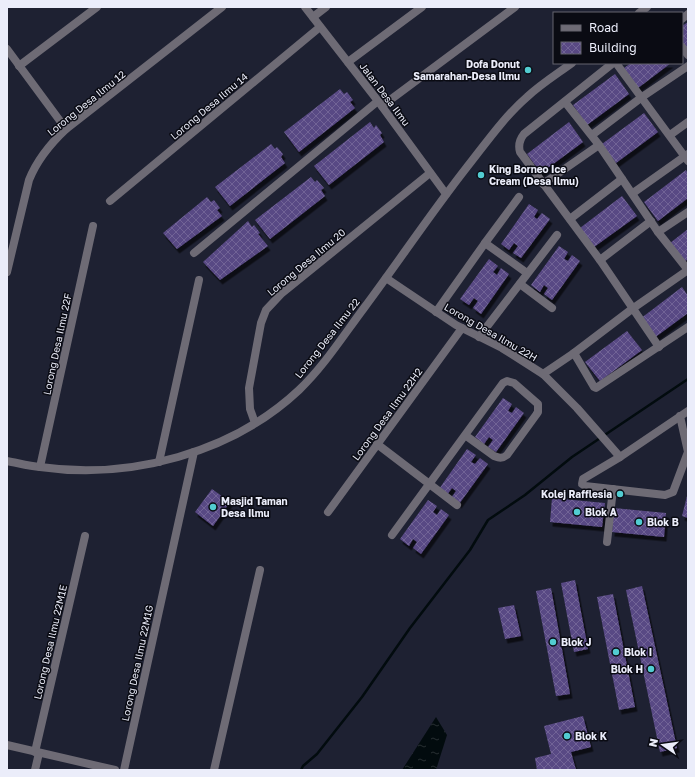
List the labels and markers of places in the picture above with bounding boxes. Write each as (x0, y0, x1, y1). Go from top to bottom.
place label: Dofa Donut Samarahan-Desa Ilmu (413, 58, 520, 82)
marker: Dofa Donut Samarahan-Desa Ilmu (523, 65, 533, 75)
place label: King Borneo Ice Cream (Desa Ilmu) (489, 163, 579, 187)
marker: King Borneo Ice Cream (Desa Ilmu) (476, 170, 486, 180)
place label: Kolej Rafflesia (541, 488, 612, 500)
marker: Kolej Rafflesia (615, 489, 625, 499)
place label: Masjid Taman Desa Ilmu (221, 495, 288, 519)
marker: Masjid Taman Desa Ilmu (208, 502, 218, 512)
place label: Blok A (585, 506, 617, 518)
marker: Blok A (572, 507, 582, 517)
place label: Blok B (647, 516, 679, 528)
marker: Blok B (634, 517, 644, 527)
place label: Blok J (561, 636, 592, 648)
marker: Blok J (548, 637, 558, 647)
place label: Blok I (624, 646, 652, 658)
marker: Blok I (611, 647, 621, 657)
place label: Blok H (611, 663, 643, 675)
marker: Blok H (646, 664, 656, 674)
place label: Blok K (575, 730, 608, 742)
marker: Blok K (562, 731, 572, 741)

